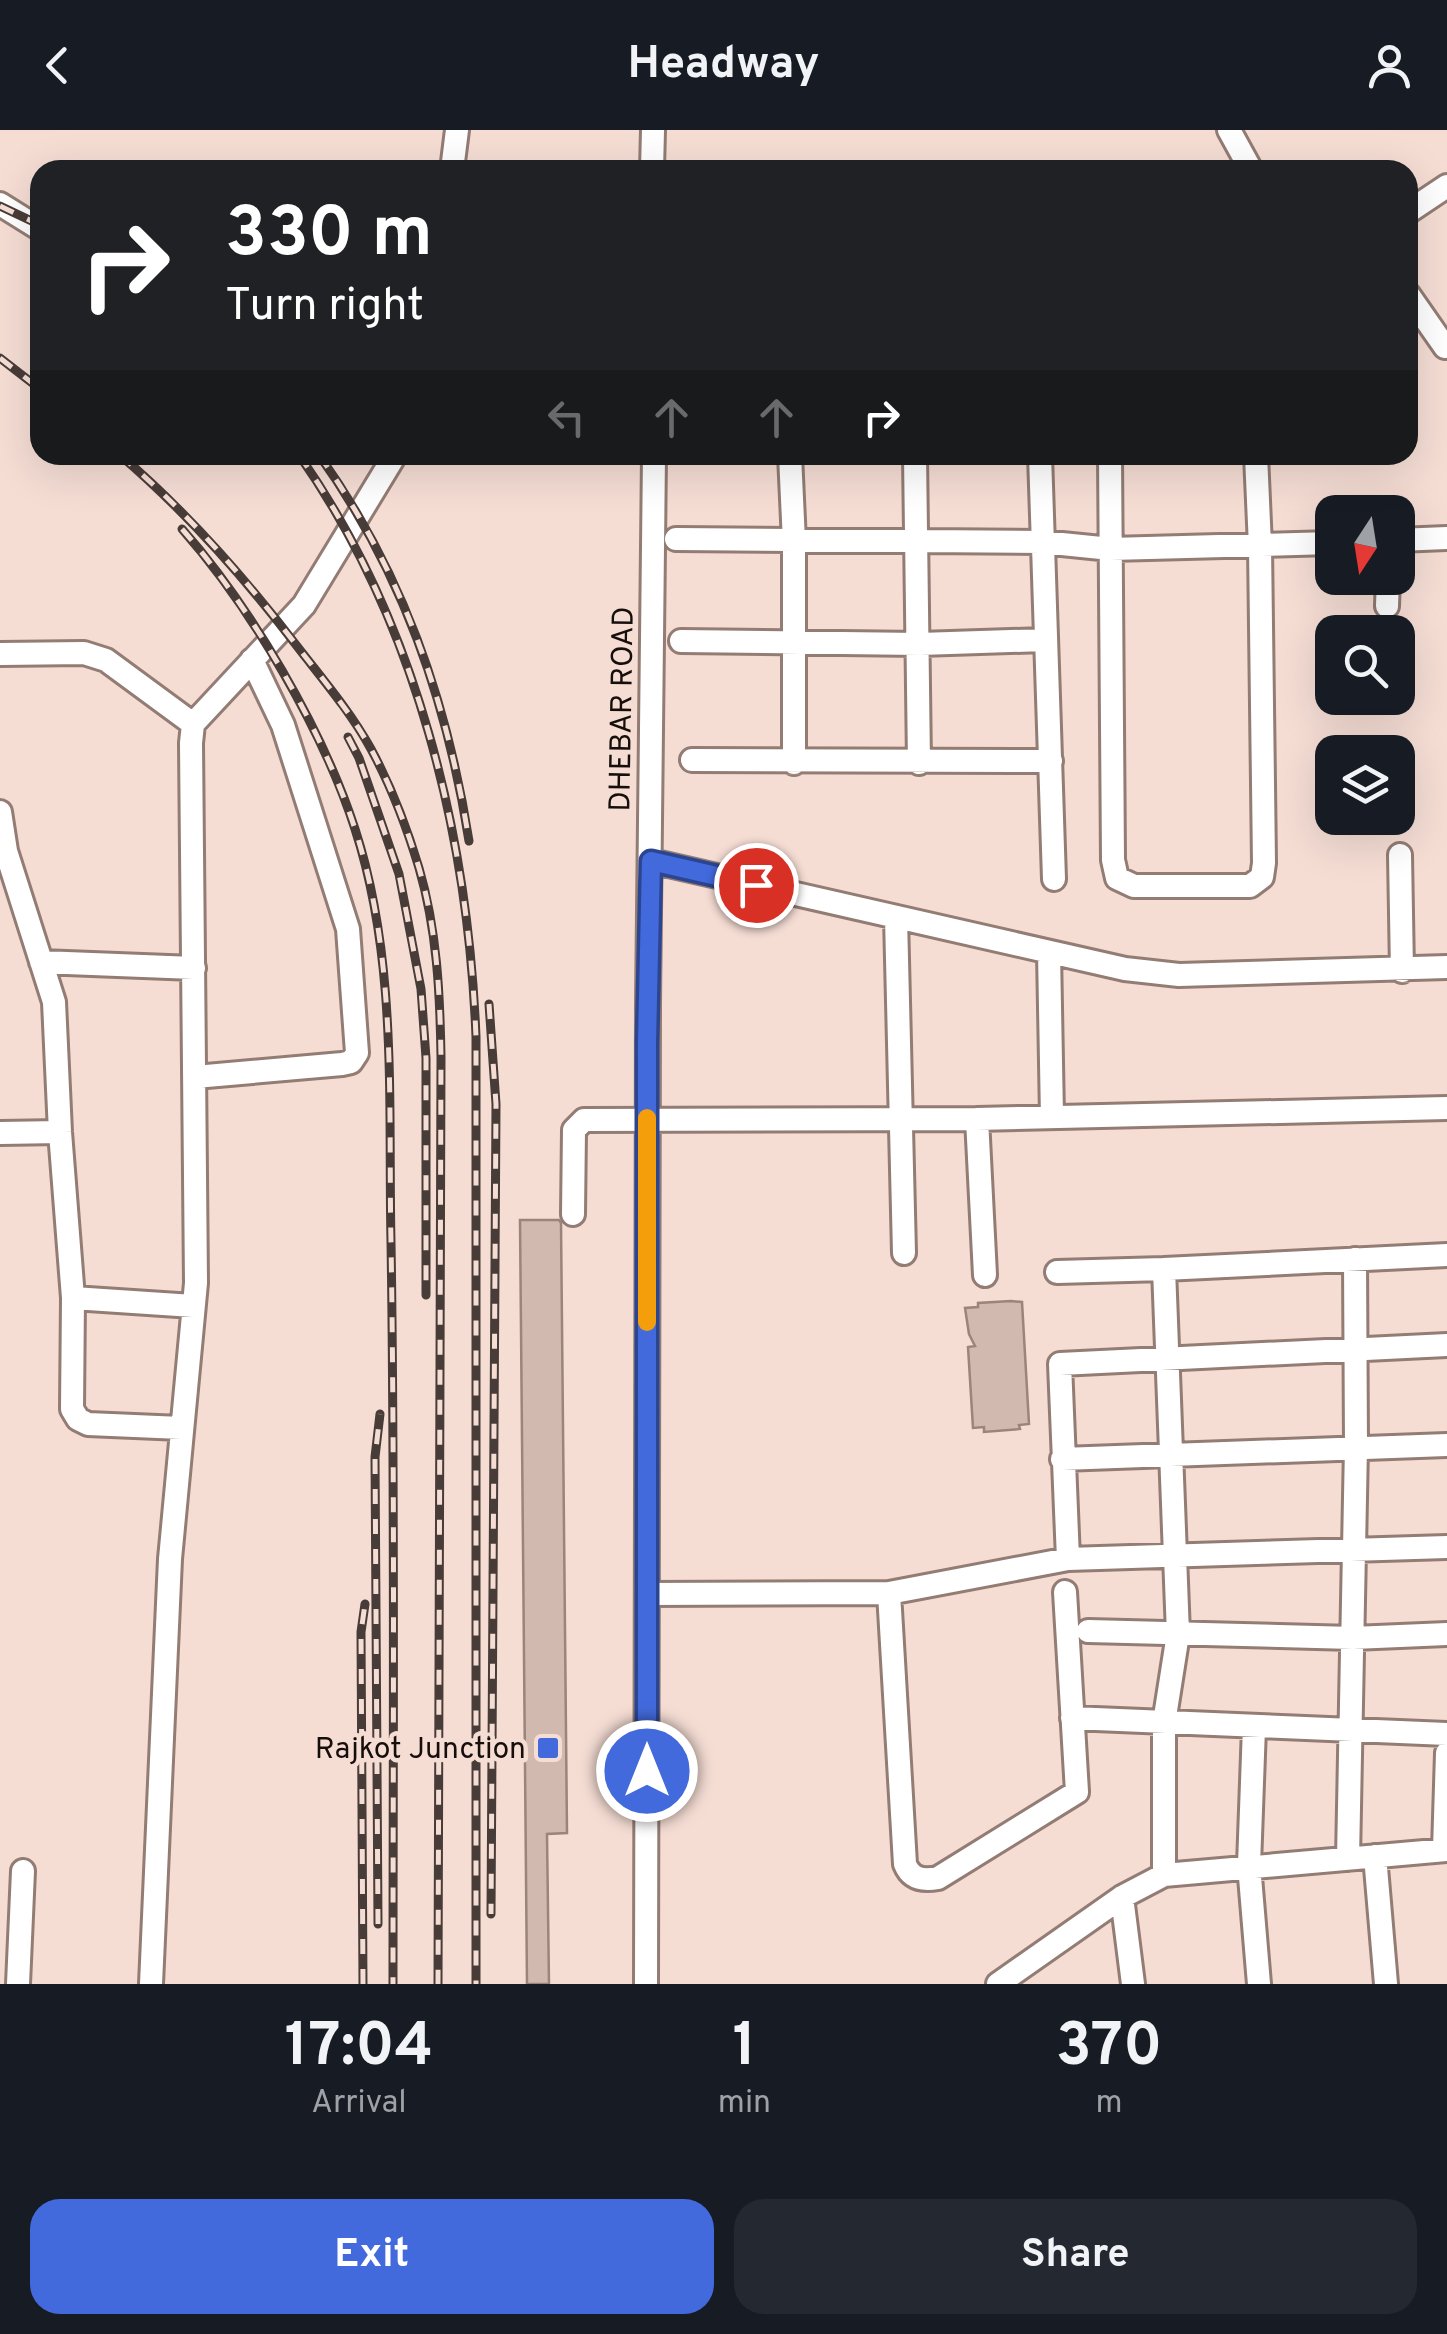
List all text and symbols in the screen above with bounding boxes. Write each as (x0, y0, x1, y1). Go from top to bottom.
text: Headway (627, 37, 820, 94)
icon: back (30, 38, 85, 93)
icon: person (1362, 38, 1417, 93)
text: 330 m (225, 192, 433, 281)
icon: right (60, 200, 190, 330)
text: Turn right (225, 279, 424, 336)
icon: left (539, 390, 594, 445)
icon: ahead (644, 390, 699, 445)
icon: ahead (749, 390, 804, 445)
icon: right (854, 390, 909, 445)
north arrow (1315, 495, 1415, 595)
map controls (1315, 495, 1415, 835)
street label: DHEBAR ROAD (603, 606, 644, 812)
button: search (1315, 615, 1415, 715)
button: layers (1315, 735, 1415, 835)
pin (714, 843, 799, 928)
icon: arrive (729, 858, 784, 913)
position arrow (595, 1719, 699, 1823)
place label: Rajkot Junction (315, 1732, 526, 1769)
marker: Rajkot Junction (535, 1735, 561, 1761)
text: 17:04 (285, 2011, 433, 2087)
text: 1 (732, 2011, 756, 2087)
text: 370 (1056, 2011, 1162, 2087)
text: Arrival (311, 2084, 407, 2124)
text: min (718, 2084, 771, 2124)
text: m (1095, 2084, 1123, 2124)
button: Exit (30, 2199, 714, 2314)
button: Share (734, 2199, 1417, 2314)

